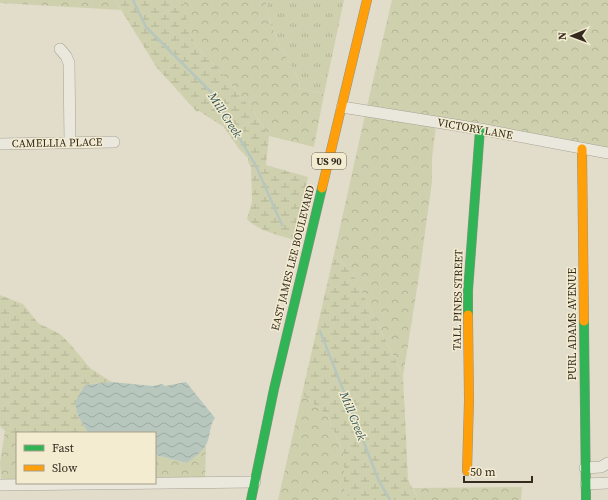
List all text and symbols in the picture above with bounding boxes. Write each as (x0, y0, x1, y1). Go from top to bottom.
north arrow (552, 16, 592, 56)
text: N (555, 32, 570, 40)
water label: Mill Creek (204, 88, 246, 141)
street label: VICTORY LANE (436, 115, 514, 143)
street label: CAMELLIA PLACE (12, 135, 103, 151)
road number: US 90 (312, 153, 346, 169)
street label: EAST JAMES LEE BOULEVARD (268, 183, 318, 332)
street label: TALL PINES STREET (450, 249, 466, 351)
street label: PURL ADAMS AVENUE (565, 267, 580, 380)
water label: Mill Creek (336, 388, 370, 443)
legend (16, 432, 156, 484)
text: Fast (52, 440, 74, 456)
scale bar (464, 458, 532, 484)
text: Slow (52, 460, 78, 476)
text: 50 m (470, 464, 496, 480)

